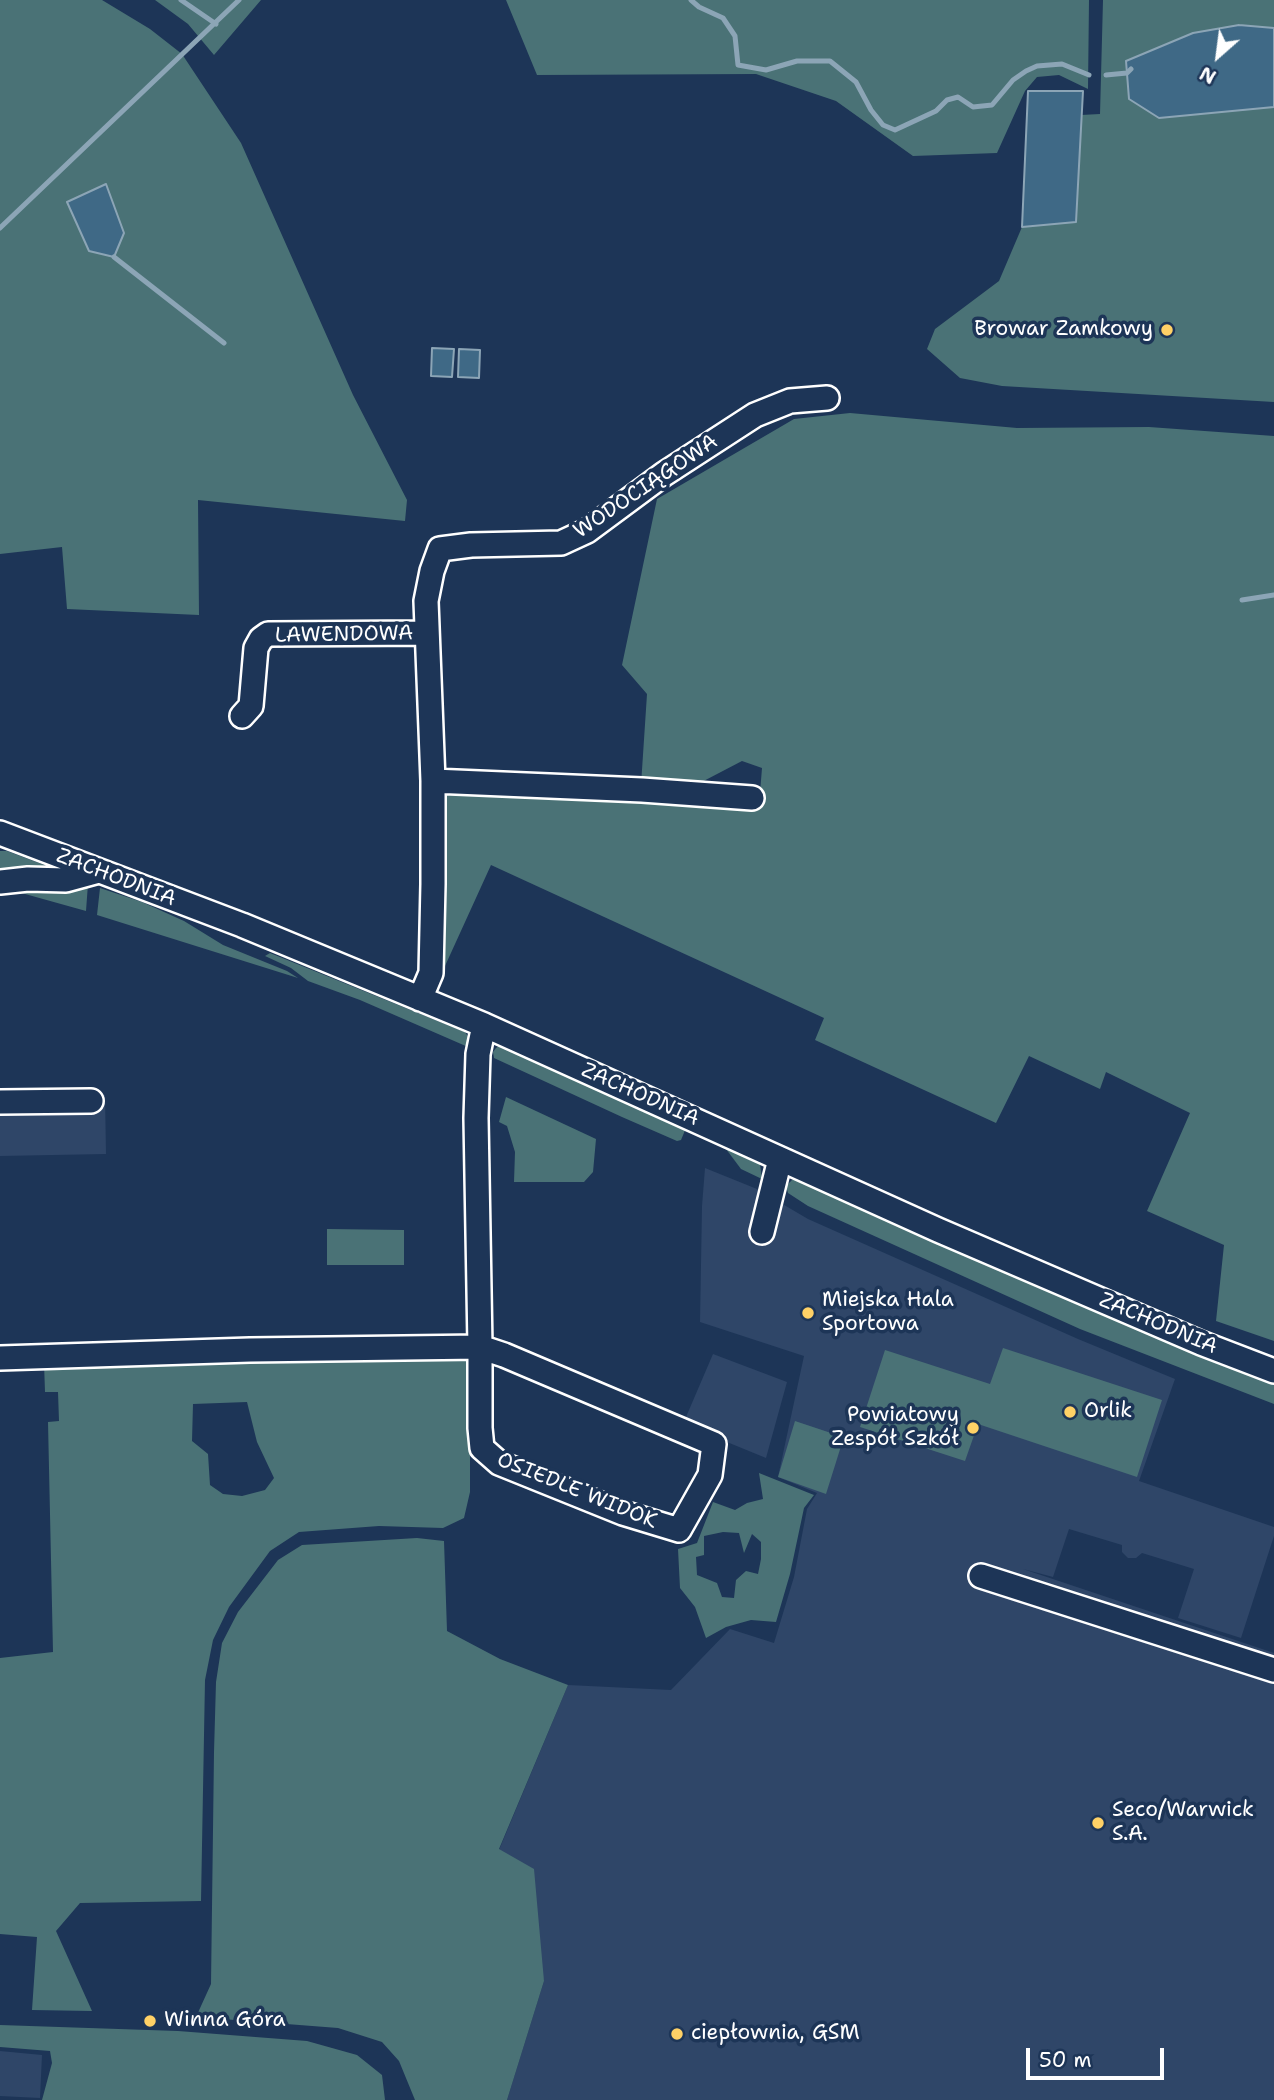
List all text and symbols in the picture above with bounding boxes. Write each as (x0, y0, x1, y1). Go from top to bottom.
north arrow (1183, 21, 1253, 91)
text: N (1195, 60, 1220, 90)
place label: Browar Zamkowy (974, 317, 1153, 343)
marker: Browar Zamkowy (1159, 322, 1175, 338)
street label: WODOCIĄGOWA (569, 430, 723, 544)
street label: LAWENDOWA (275, 621, 413, 649)
street label: ZACHODNIA (53, 844, 179, 912)
street label: ZACHODNIA (577, 1058, 703, 1132)
place label: Miejska Hala Sportowa (822, 1288, 954, 1338)
street label: ZACHODNIA (1095, 1288, 1221, 1360)
marker: Miejska Hala Sportowa (800, 1305, 816, 1321)
place label: Orlik (1084, 1399, 1132, 1425)
place label: Powiatowy Zespół Szkół (831, 1403, 959, 1453)
marker: Orlik (1062, 1404, 1078, 1420)
marker: Powiatowy Zespół Szkół (965, 1420, 981, 1436)
street label: OSIEDLE WIDOK (493, 1447, 661, 1535)
place label: Seco/Warwick S.A. (1112, 1798, 1254, 1848)
marker: Seco/Warwick S.A. (1090, 1815, 1106, 1831)
place label: Winna Góra (164, 2008, 286, 2034)
marker: Winna Góra (142, 2013, 158, 2029)
place label: ciepłownia, GSM (691, 2021, 860, 2047)
marker: ciepłownia, GSM (669, 2026, 685, 2042)
scale bar (1029, 2034, 1167, 2078)
text: 50 m (1039, 2046, 1092, 2074)

